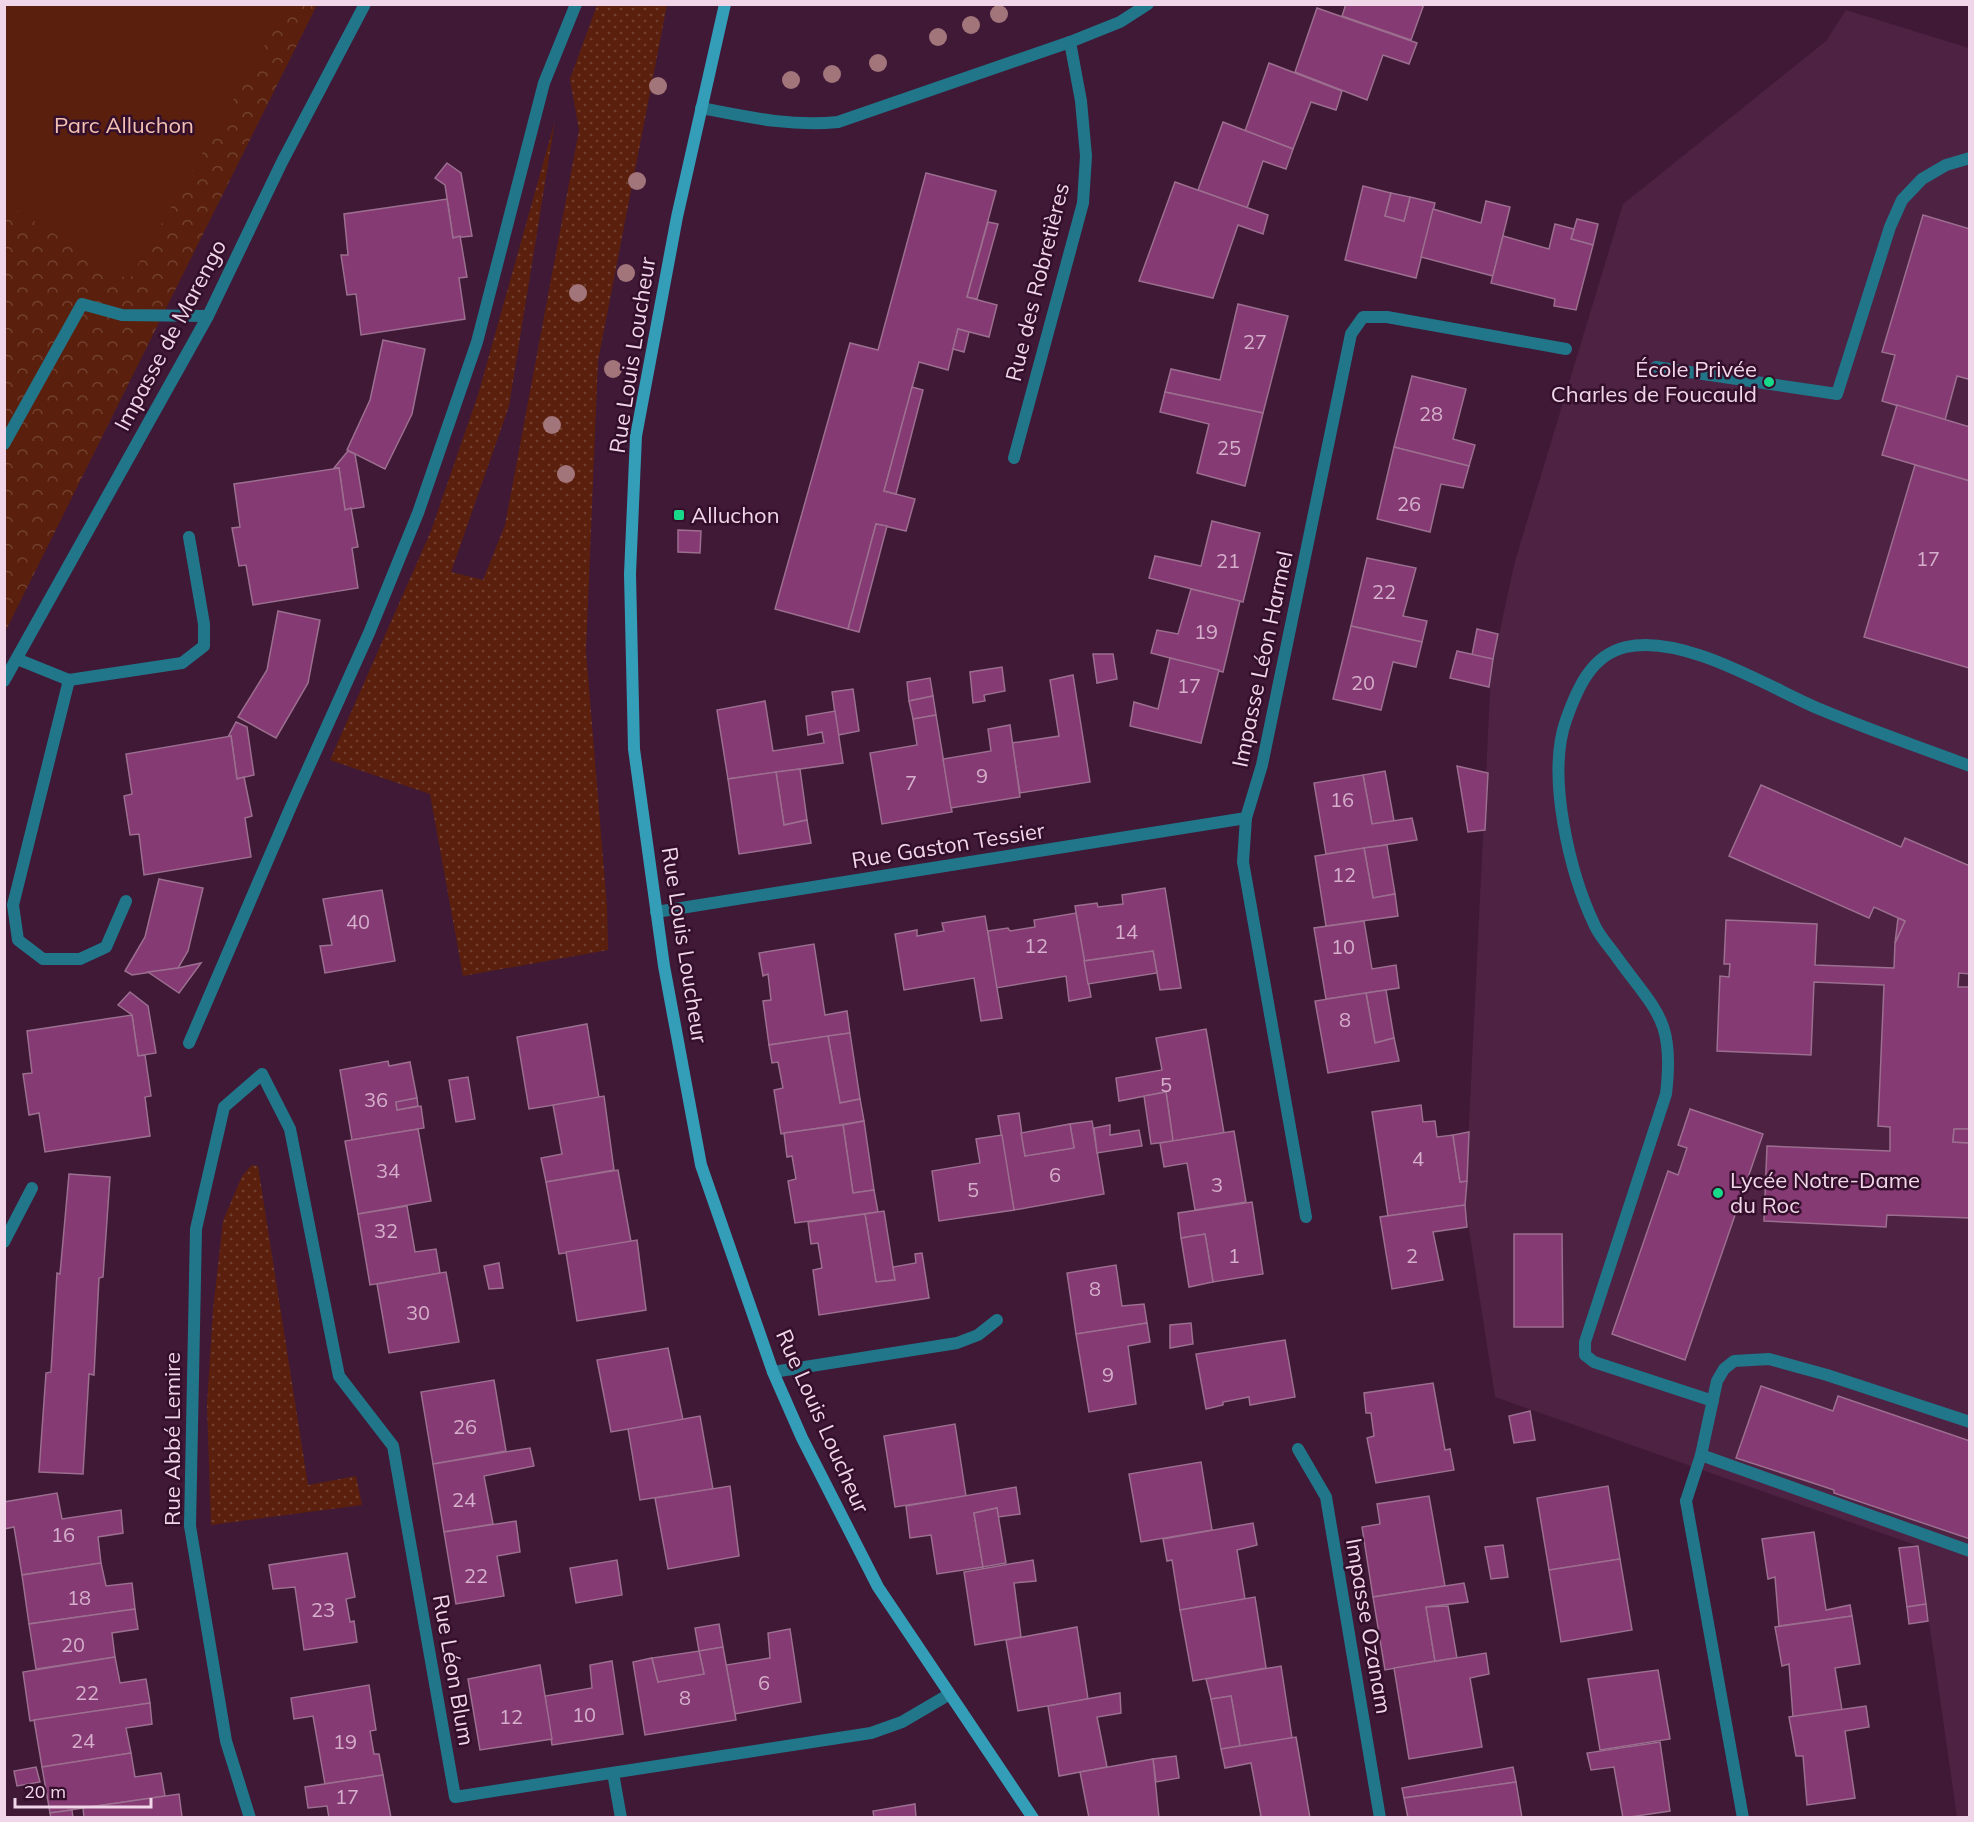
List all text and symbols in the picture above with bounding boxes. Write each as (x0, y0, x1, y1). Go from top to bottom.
park label: Parc Alluchon (54, 111, 194, 139)
street label: Rue des Robretières (999, 180, 1075, 384)
street label: Impasse de Marengo (108, 235, 232, 435)
street label: Rue Louis Loucheur (603, 255, 661, 455)
house number: 27 (1243, 329, 1267, 354)
place label: École Privée Charles de Foucauld (1551, 355, 1757, 408)
marker: École Privée Charles de Foucauld (1762, 375, 1776, 389)
house number: 28 (1419, 401, 1443, 426)
house number: 25 (1217, 435, 1241, 460)
house number: 26 (1397, 491, 1421, 516)
place label: Alluchon (691, 501, 780, 529)
marker: Alluchon (672, 508, 686, 522)
house number: 17 (1916, 546, 1940, 571)
house number: 21 (1216, 548, 1240, 573)
street label: Impasse Léon Harmel (1225, 548, 1299, 770)
house number: 22 (1372, 579, 1396, 604)
house number: 19 (1194, 619, 1218, 644)
house number: 20 (1351, 670, 1375, 695)
house number: 17 (1177, 673, 1201, 698)
house number: 9 (976, 763, 988, 788)
house number: 7 (905, 770, 917, 795)
house number: 16 (1330, 787, 1354, 812)
street label: Rue Gaston Tessier (849, 816, 1047, 874)
street label: Rue Louis Loucheur (656, 845, 714, 1045)
house number: 12 (1332, 862, 1356, 887)
house number: 40 (346, 909, 370, 934)
house number: 14 (1114, 919, 1138, 944)
house number: 12 (1024, 933, 1048, 958)
house number: 10 (1331, 934, 1355, 959)
house number: 8 (1339, 1007, 1351, 1032)
house number: 5 (1160, 1072, 1172, 1097)
house number: 36 (364, 1087, 388, 1112)
house number: 4 (1412, 1146, 1424, 1171)
house number: 34 (376, 1158, 400, 1183)
house number: 6 (1049, 1162, 1061, 1187)
place label: Lycée Notre-Dame du Roc (1730, 1166, 1920, 1219)
house number: 3 (1211, 1172, 1223, 1197)
house number: 5 (967, 1177, 979, 1202)
marker: Lycée Notre-Dame du Roc (1711, 1186, 1725, 1200)
house number: 32 (374, 1218, 398, 1243)
house number: 1 (1228, 1243, 1240, 1268)
house number: 2 (1406, 1243, 1418, 1268)
house number: 8 (1089, 1276, 1101, 1301)
house number: 30 (406, 1300, 430, 1325)
street label: Rue Louis Loucheur (770, 1325, 876, 1517)
street label: Rue Abbé Lemire (158, 1352, 186, 1526)
house number: 9 (1102, 1362, 1114, 1387)
house number: 26 (453, 1414, 477, 1439)
house number: 24 (452, 1487, 476, 1512)
house number: 16 (51, 1522, 75, 1547)
street label: Impasse Ozanam (1340, 1536, 1398, 1716)
house number: 22 (464, 1563, 488, 1588)
house number: 18 (67, 1585, 91, 1610)
street label: Rue Léon Blum (427, 1592, 481, 1748)
house number: 23 (311, 1597, 335, 1622)
house number: 20 (61, 1632, 85, 1657)
house number: 6 (758, 1670, 770, 1695)
house number: 22 (75, 1680, 99, 1705)
house number: 8 (679, 1685, 691, 1710)
house number: 10 (572, 1702, 596, 1727)
house number: 12 (499, 1704, 523, 1729)
house number: 24 (71, 1728, 95, 1753)
house number: 19 (333, 1729, 357, 1754)
scale bar (15, 1771, 152, 1809)
text: 20 m (24, 1780, 66, 1803)
house number: 17 (335, 1784, 359, 1809)

